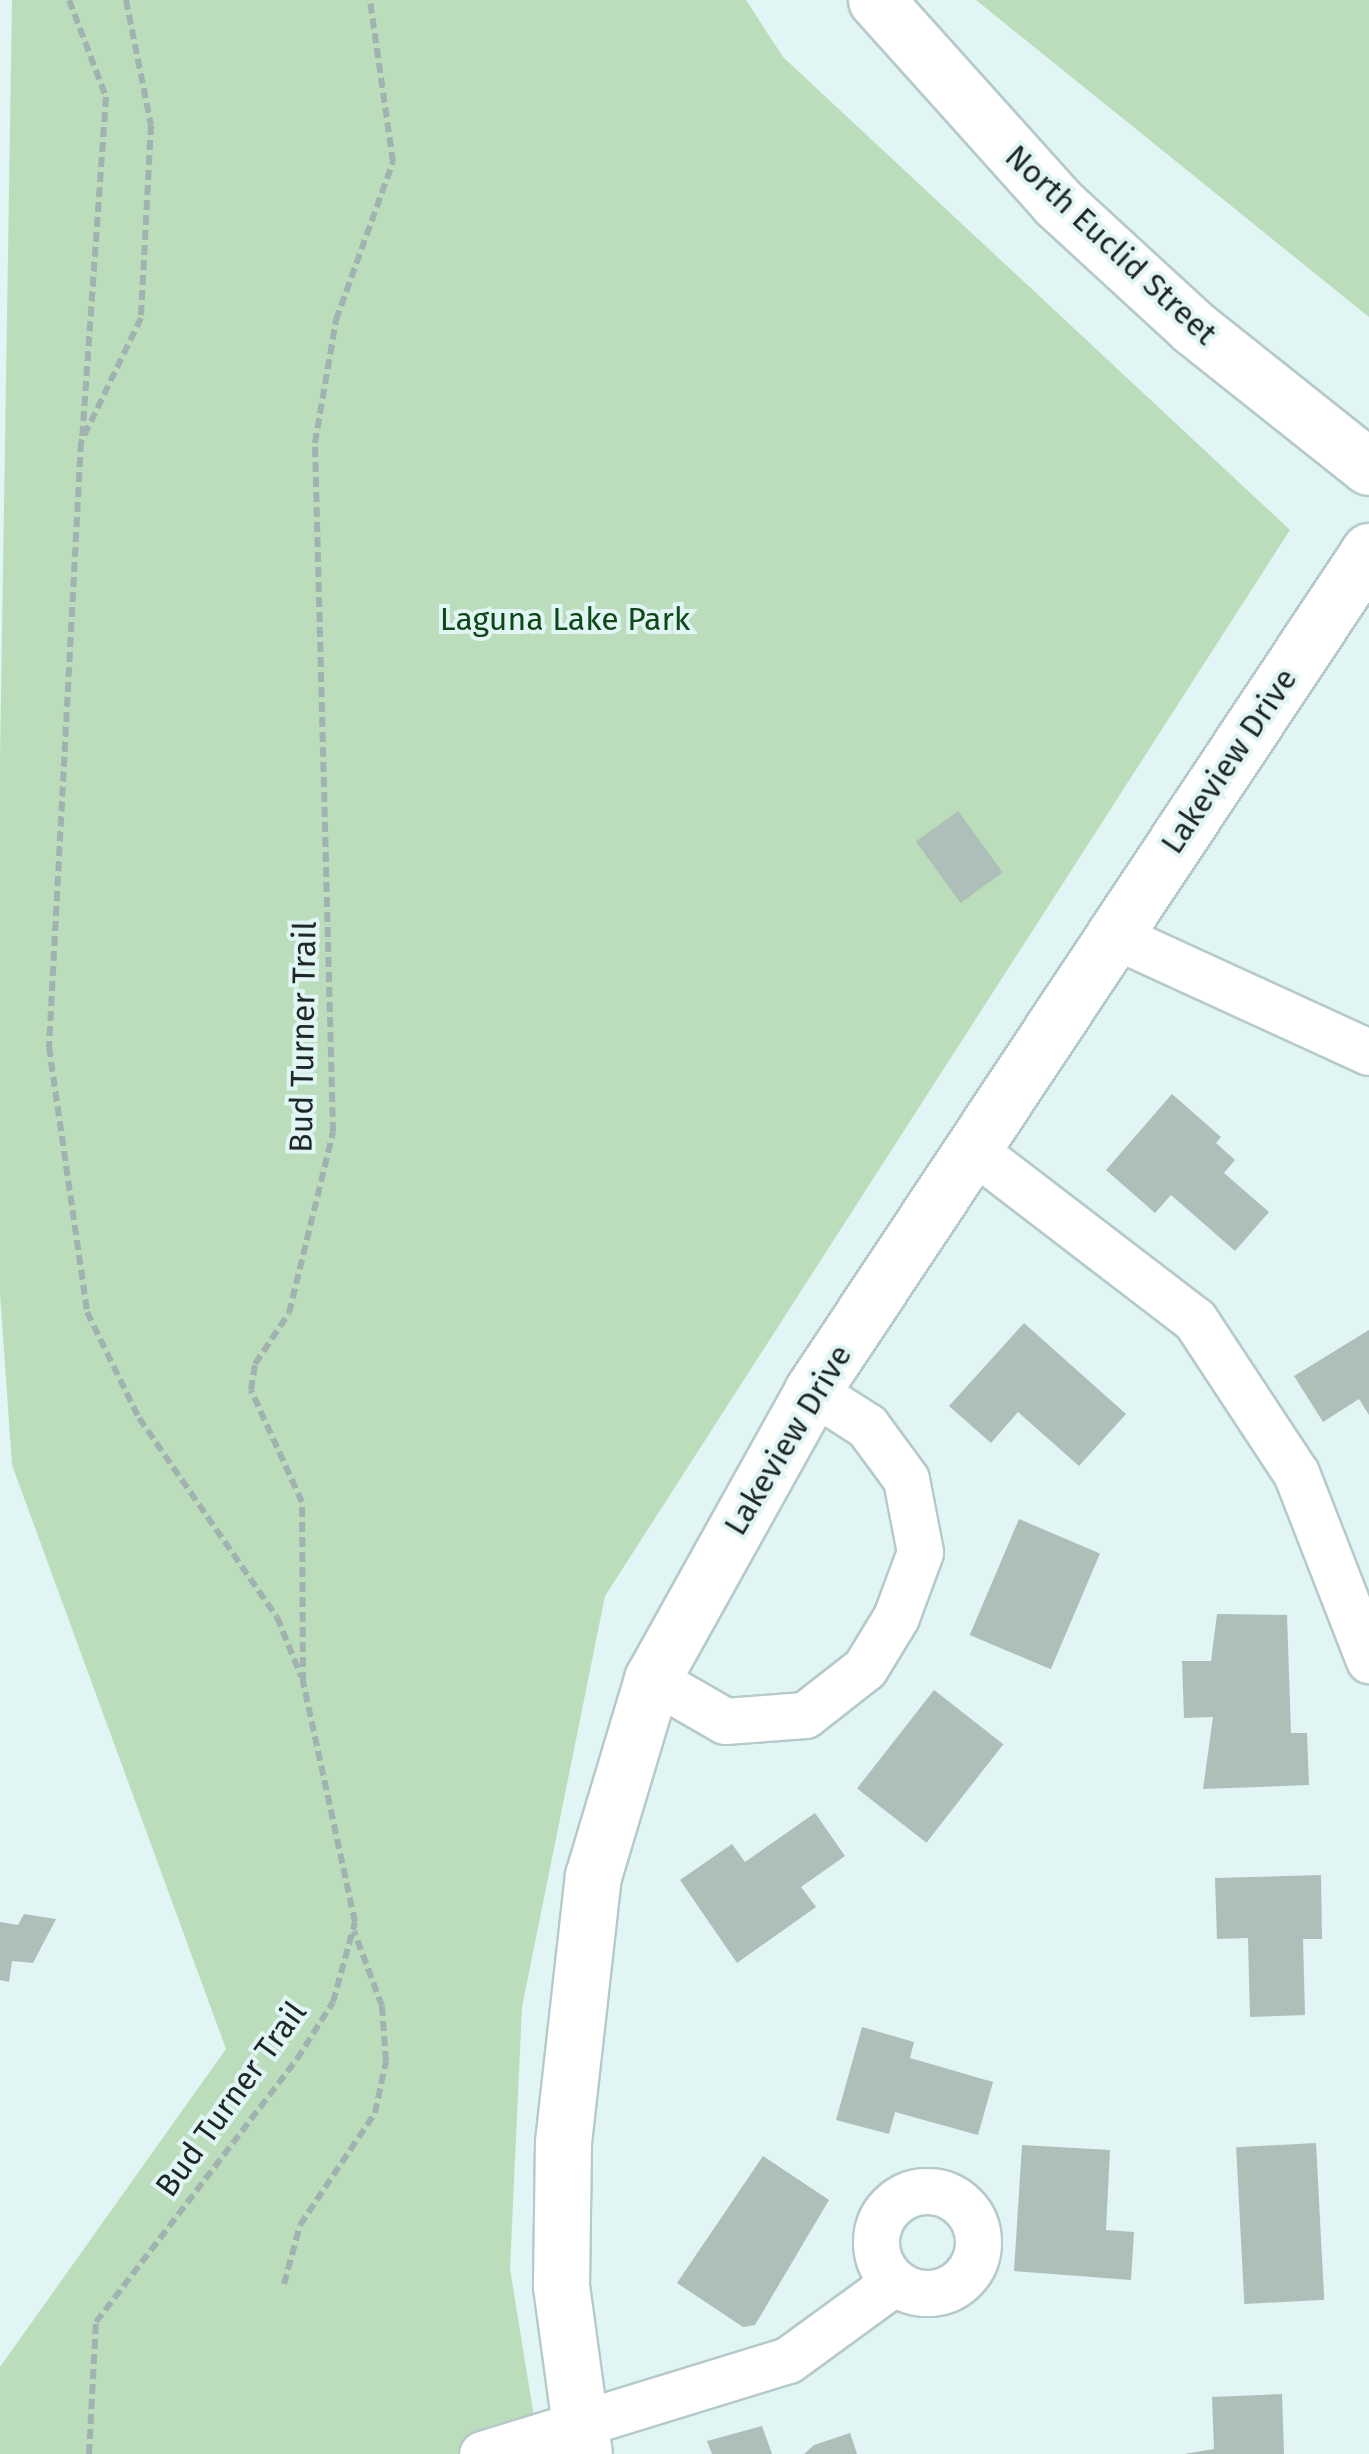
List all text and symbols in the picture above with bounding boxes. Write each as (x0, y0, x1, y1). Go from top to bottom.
street label: North Euclid Street (997, 137, 1225, 353)
park label: Laguna Lake Park (440, 600, 690, 638)
street label: Lakeview Drive (1153, 661, 1305, 861)
street label: Bud Turner Trail (282, 921, 324, 1153)
street label: Lakeview Drive (716, 1338, 860, 1542)
street label: Bud Turner Trail (147, 1994, 315, 2204)

